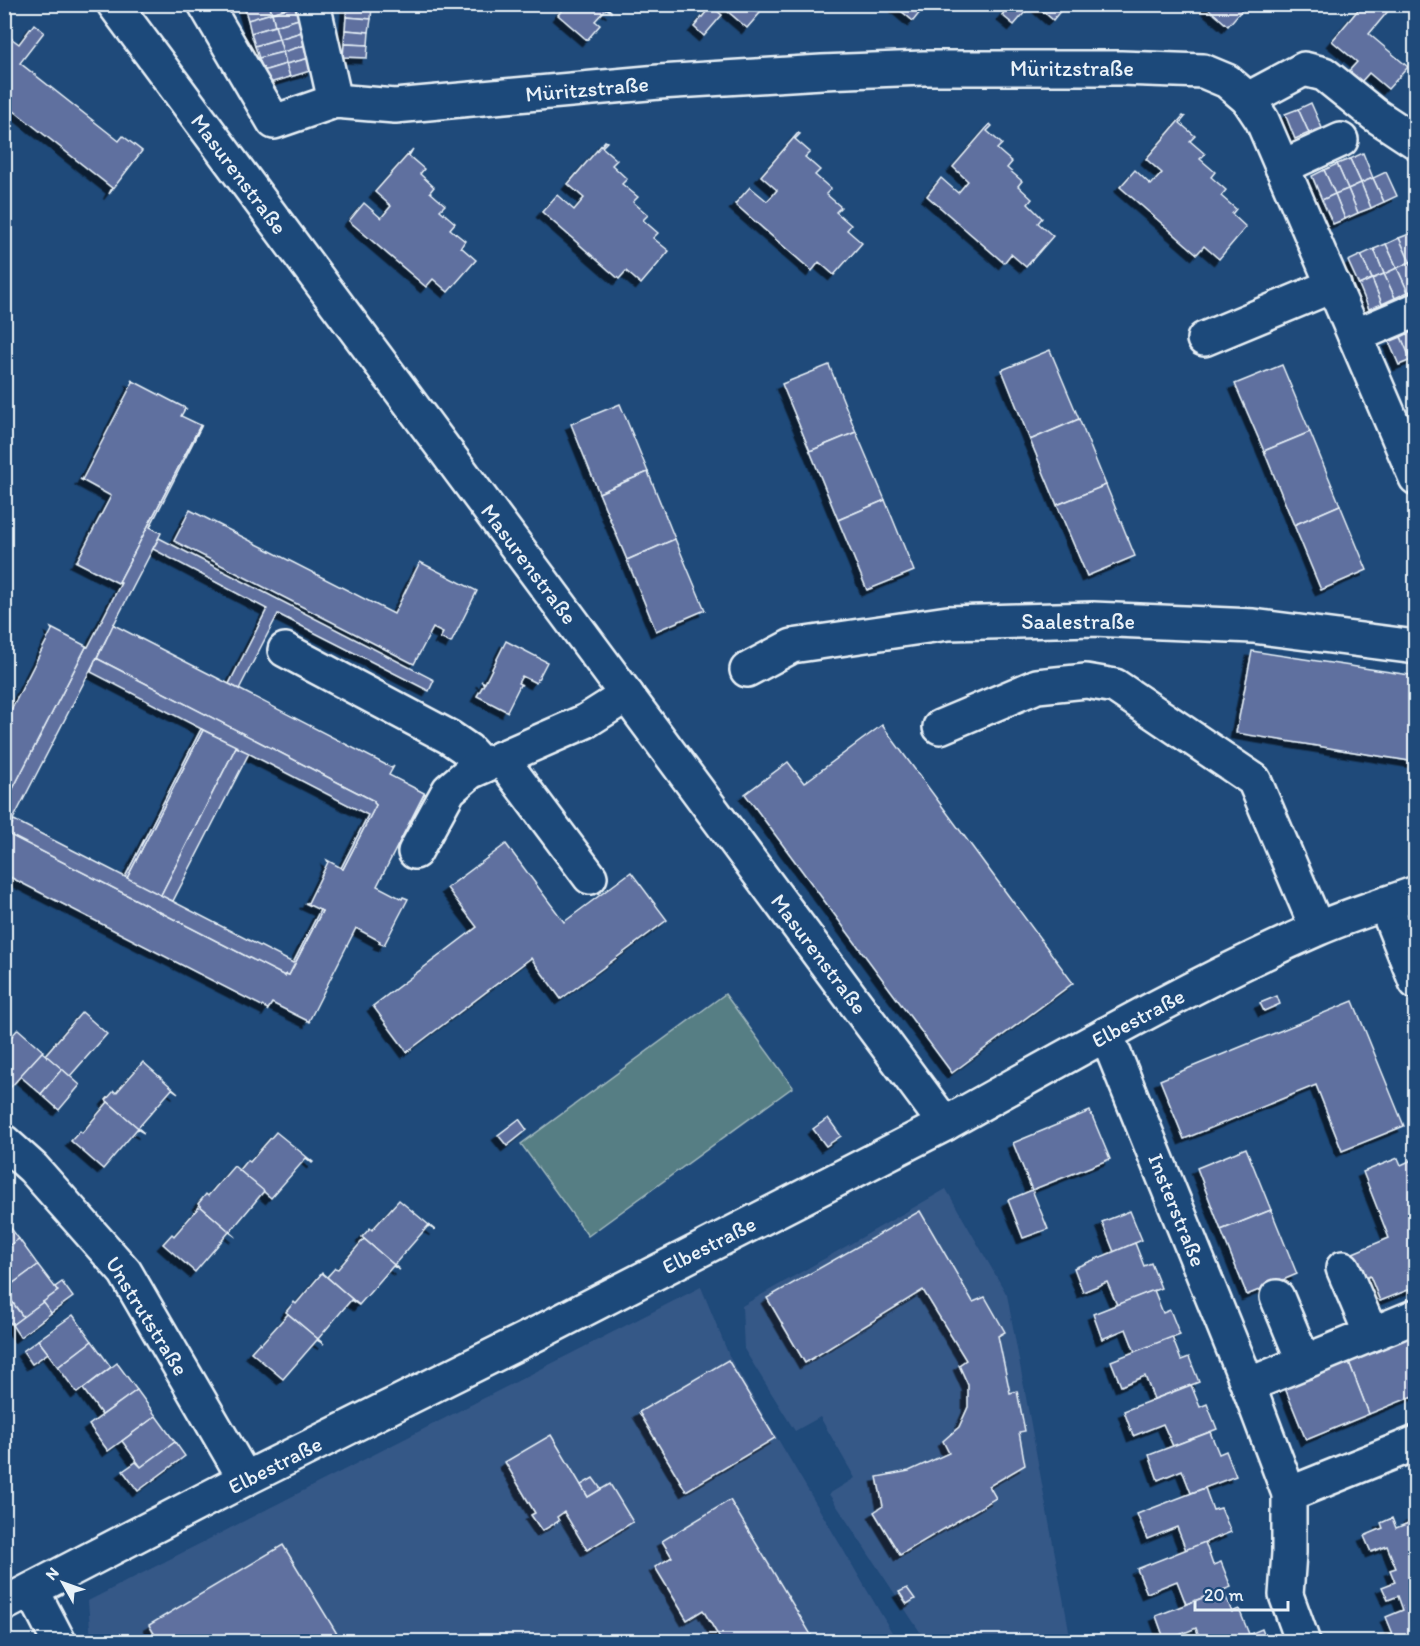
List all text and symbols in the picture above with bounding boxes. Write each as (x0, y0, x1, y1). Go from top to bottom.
street label: Müritzstraße (1010, 55, 1134, 82)
street label: Müritzstraße (524, 70, 650, 108)
street label: Masurenstraße (185, 108, 293, 240)
street label: Masurenstraße (475, 498, 583, 630)
street label: Saalestraße (1021, 608, 1135, 635)
street label: Masurenstraße (765, 888, 873, 1020)
street label: Elbestraße (1087, 982, 1189, 1054)
street label: Insterstraße (1142, 1149, 1212, 1271)
street label: Elbestraße (658, 1210, 760, 1280)
street label: Unstrutstraße (100, 1251, 194, 1381)
street label: Elbestraße (224, 1430, 326, 1500)
north arrow (33, 1553, 93, 1613)
text: N (41, 1563, 63, 1584)
scale bar (1195, 1574, 1288, 1612)
text: 20 m (1204, 1584, 1244, 1606)

